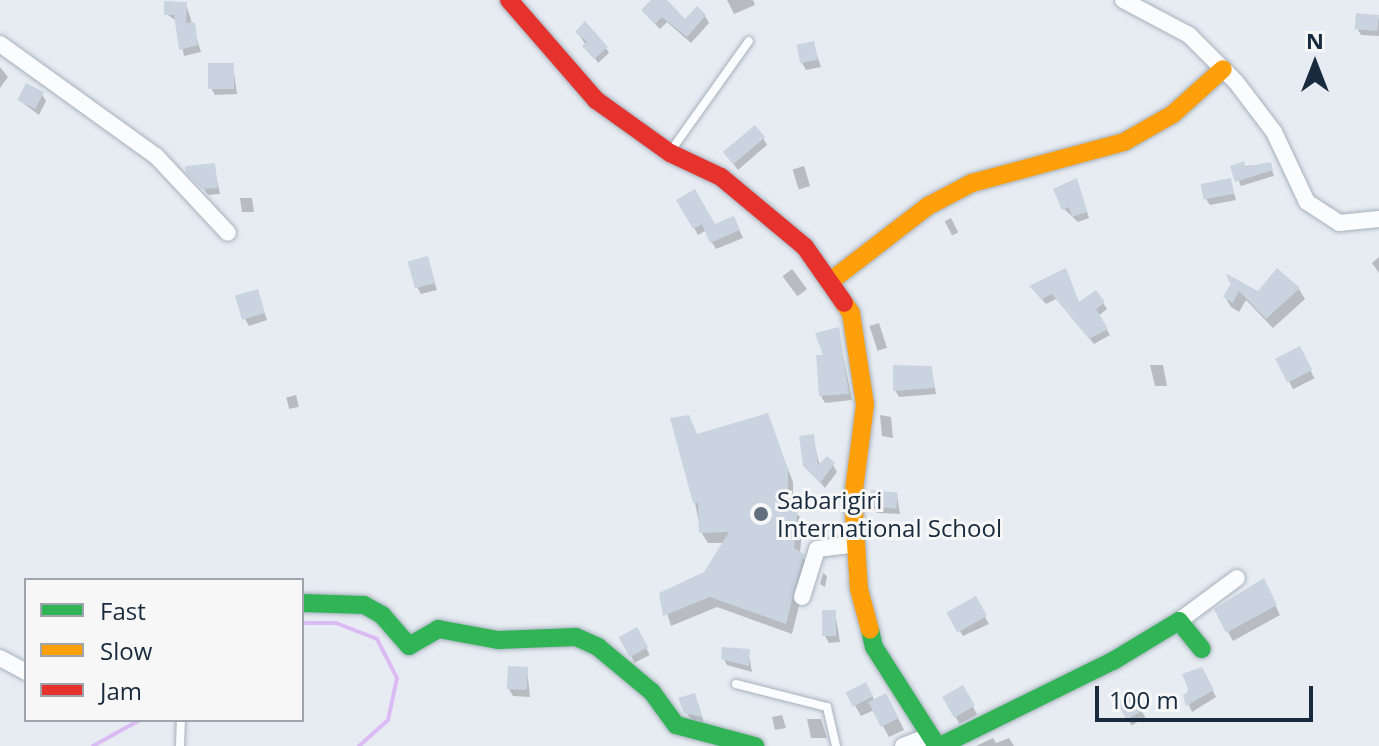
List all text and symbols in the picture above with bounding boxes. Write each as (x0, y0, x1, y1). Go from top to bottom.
north arrow (1275, 24, 1355, 104)
text: N (1306, 25, 1324, 55)
place label: Sabarigiri International School (777, 486, 1002, 542)
marker: Sabarigiri International School (752, 505, 770, 523)
legend (24, 578, 304, 722)
text: Fast (100, 594, 146, 627)
text: Slow (100, 634, 152, 667)
scale bar (1099, 670, 1317, 720)
text: Jam (100, 674, 142, 707)
text: 100 m (1109, 683, 1179, 716)

